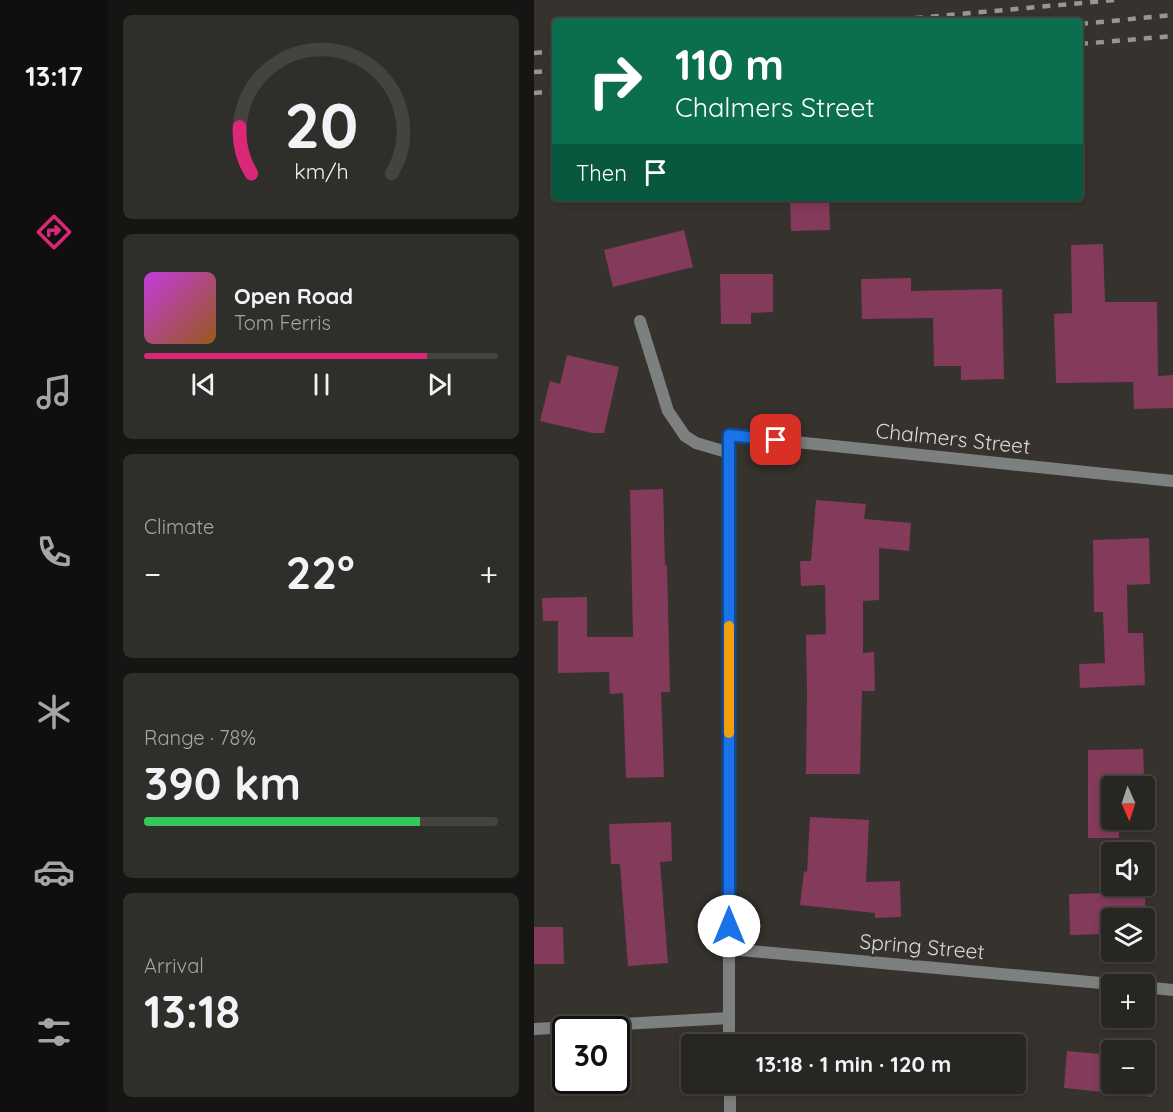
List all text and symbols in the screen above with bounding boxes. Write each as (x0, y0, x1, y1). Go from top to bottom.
text: 110 m (675, 38, 784, 91)
icon: right (576, 42, 654, 120)
text: 13:17 (25, 59, 83, 93)
text: 20 (284, 86, 358, 164)
text: Chalmers Street (675, 90, 875, 124)
icon: arrive (639, 156, 672, 189)
text: km/h (294, 159, 348, 185)
text: Then (576, 159, 627, 187)
icon: directions (33, 211, 75, 253)
text: Open Road (234, 282, 353, 310)
text: Tom Ferris (234, 310, 331, 335)
icon: previous (187, 368, 220, 401)
icon: pause (305, 368, 338, 401)
icon: next (423, 368, 456, 401)
icon: music (33, 371, 75, 413)
pin (750, 414, 801, 465)
street label: Chalmers Street (875, 417, 1032, 459)
icon: arrive (759, 423, 792, 456)
text: Climate (144, 514, 214, 539)
icon: phone (33, 531, 75, 573)
text: 22° (286, 544, 355, 600)
text: − (144, 553, 161, 594)
text: + (479, 553, 498, 594)
icon: climate (33, 691, 75, 733)
text: Range · 78% (144, 725, 256, 750)
text: 390 km (144, 755, 301, 811)
north arrow (1101, 776, 1155, 830)
map controls (1101, 776, 1155, 1094)
button: sound (1101, 842, 1155, 896)
icon: car (33, 851, 75, 893)
position arrow (697, 894, 761, 958)
button: layers (1101, 908, 1155, 962)
street label: Spring Street (858, 928, 986, 964)
text: Arrival (144, 953, 204, 978)
button: + (1101, 974, 1155, 1028)
text: 13:18 (144, 983, 240, 1039)
icon: filters (33, 1011, 75, 1053)
speed limit sign: 30 (552, 1016, 630, 1094)
button: − (1101, 1040, 1155, 1094)
text: 13:18 · 1 min · 120 m (756, 1050, 951, 1078)

